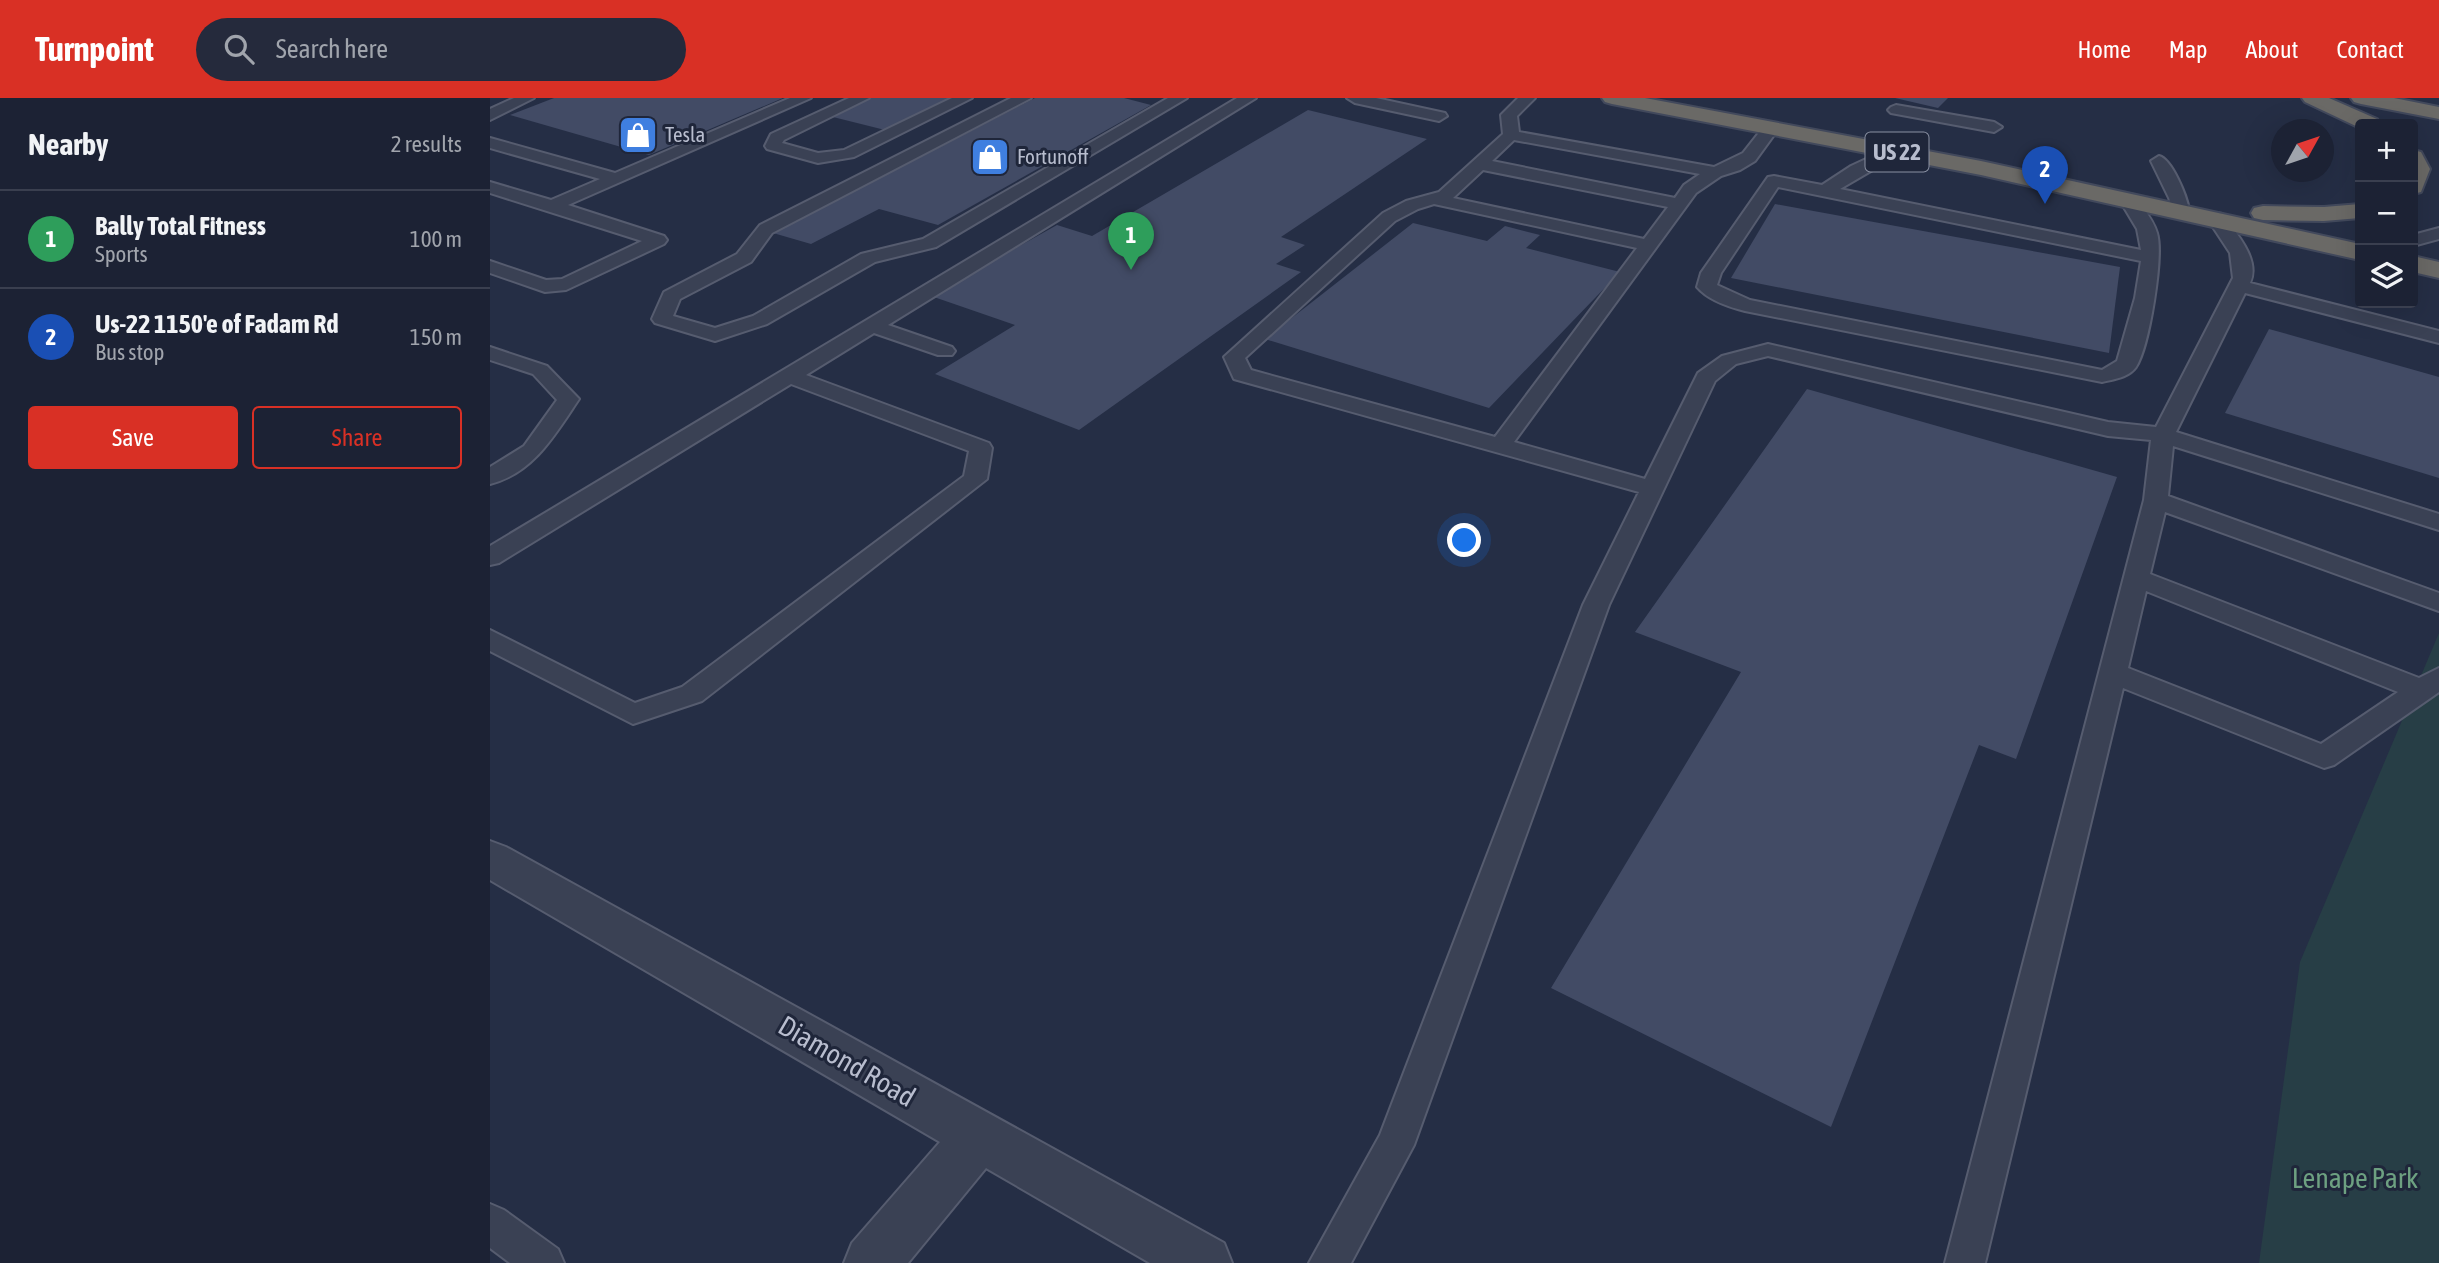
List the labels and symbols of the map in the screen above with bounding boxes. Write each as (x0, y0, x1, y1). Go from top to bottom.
shop icon: Tesla (617, 114, 659, 156)
north arrow (2271, 119, 2334, 182)
place label: Tesla (665, 122, 705, 146)
road number: US 22 (1866, 132, 1928, 172)
shop icon: Fortunoff (969, 136, 1011, 178)
place label: Fortunoff (1017, 144, 1089, 168)
pin: 2 (2022, 146, 2068, 204)
pin: 1 (1108, 212, 1154, 270)
your location (1447, 523, 1481, 557)
street label: Diamond Road (773, 1009, 921, 1113)
park label: Lenape Park (2292, 1162, 2418, 1194)

